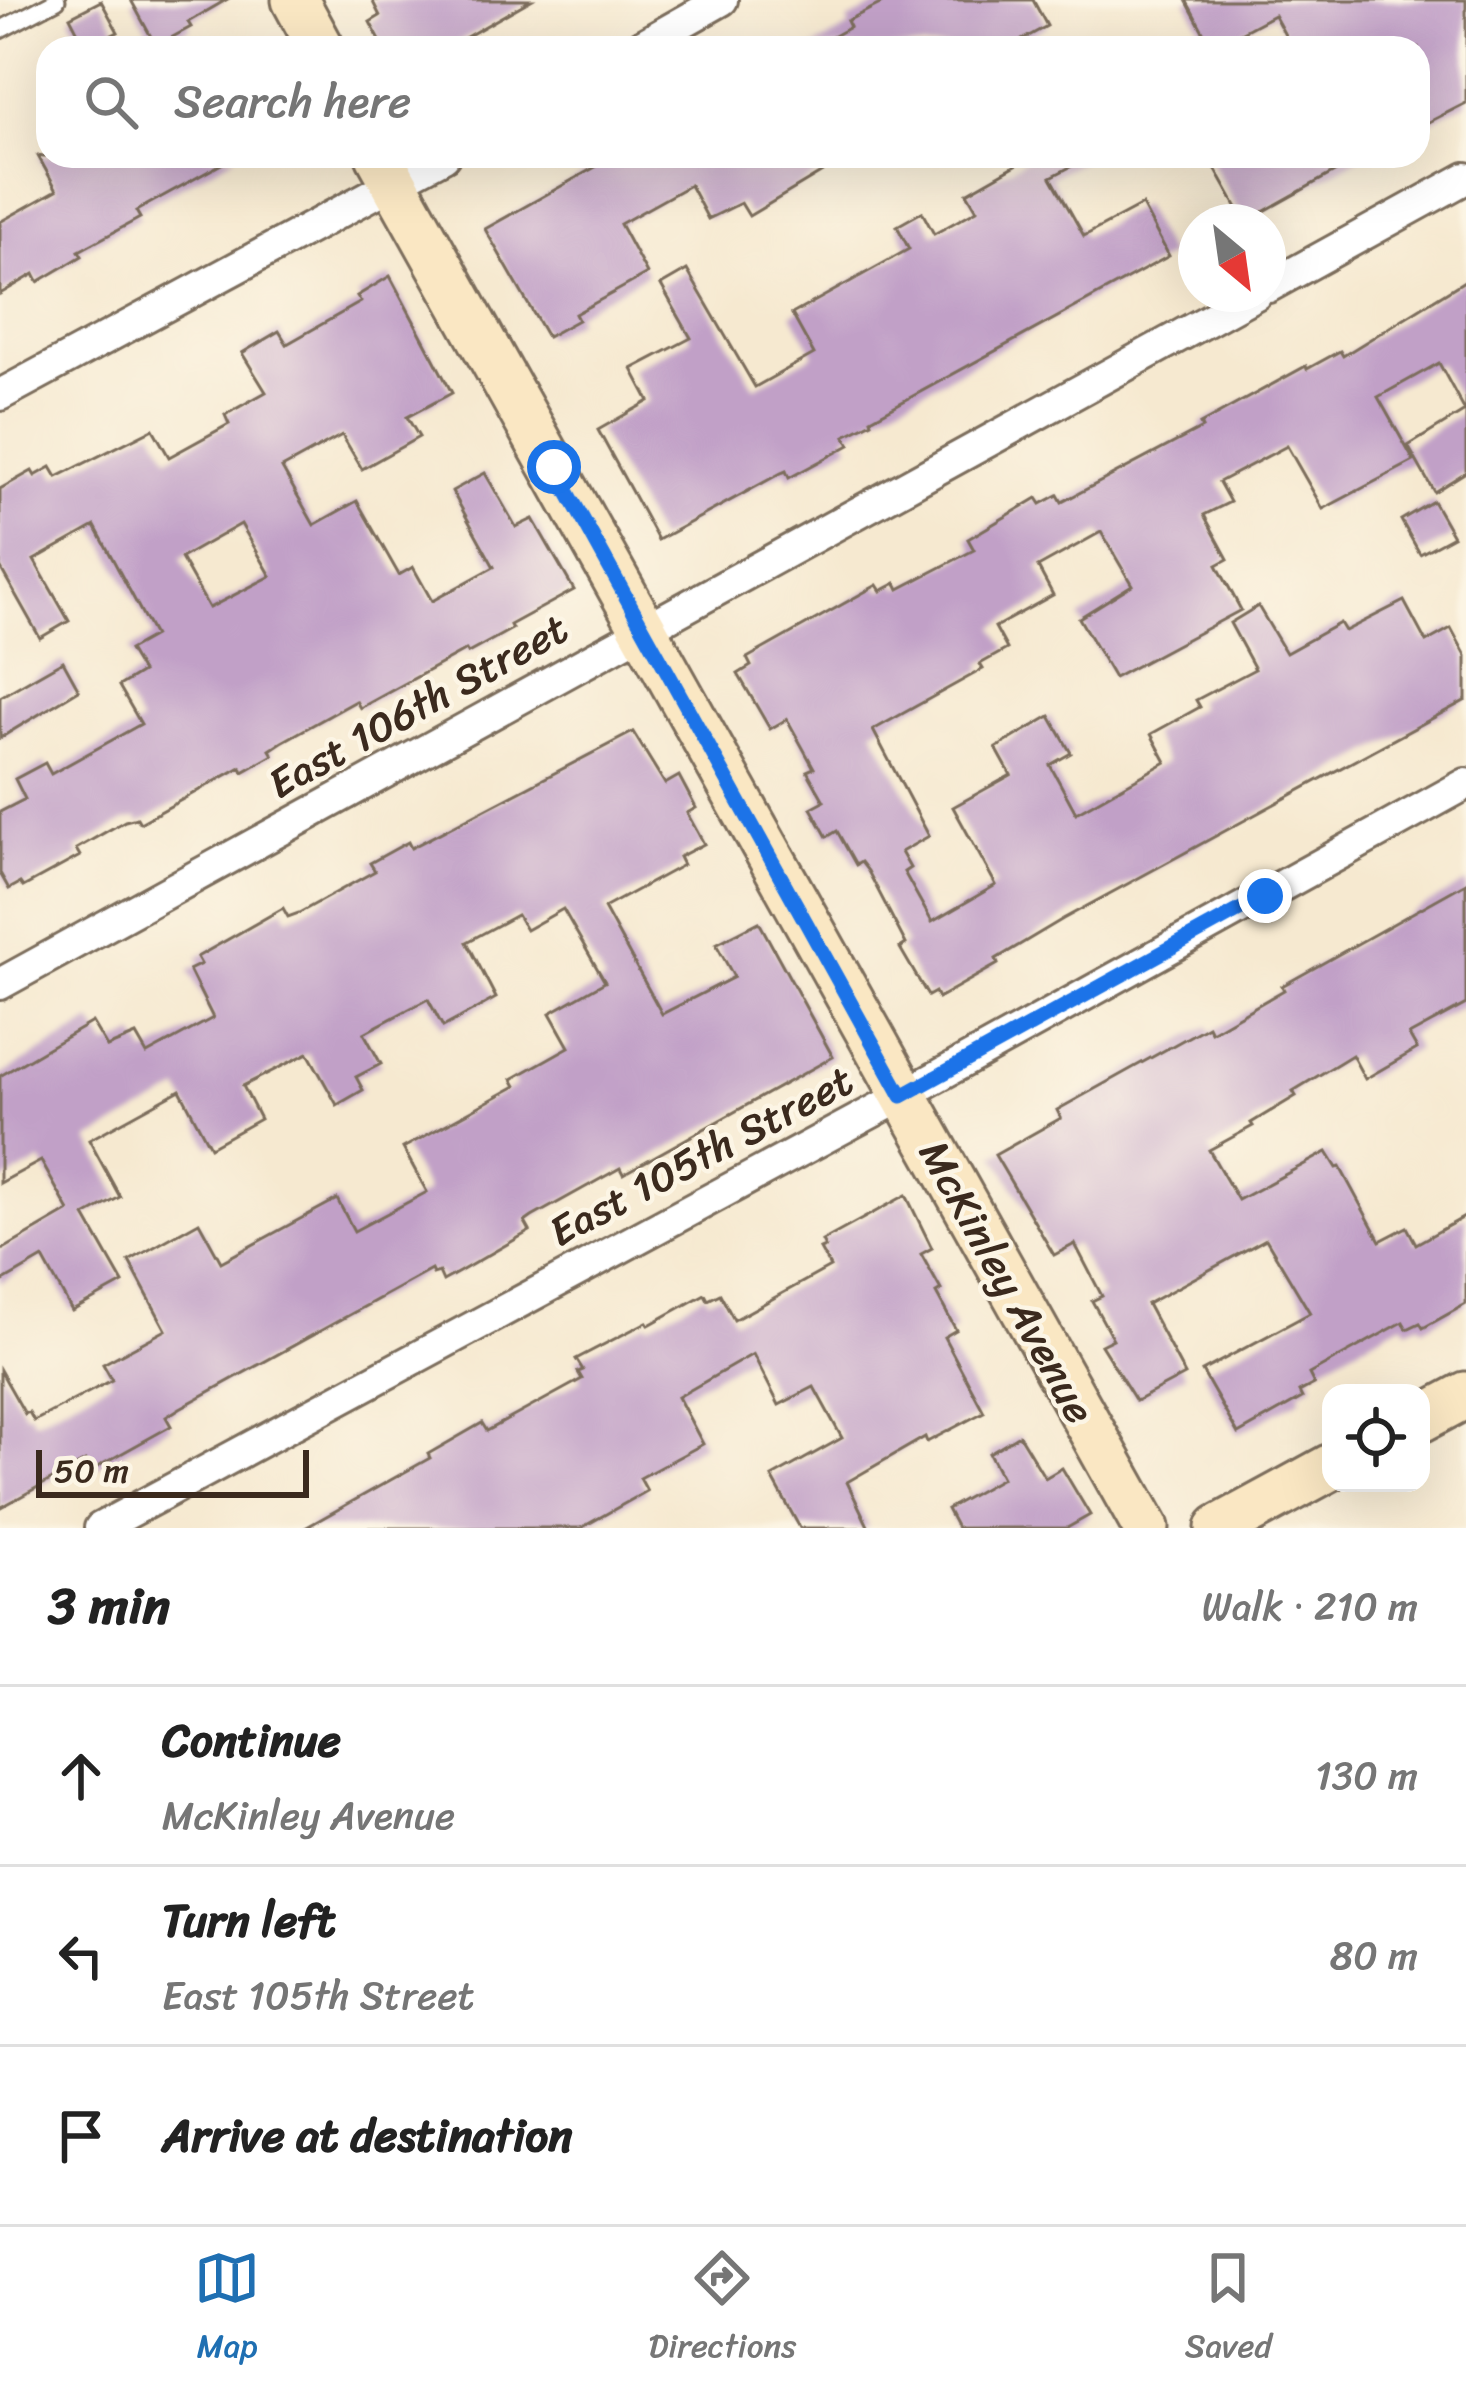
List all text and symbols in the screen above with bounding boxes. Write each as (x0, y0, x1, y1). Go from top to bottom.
search box (36, 36, 1430, 168)
text: Search here (174, 62, 411, 142)
icon: search (78, 69, 144, 135)
north arrow (1178, 204, 1286, 312)
route start (527, 440, 581, 494)
street label: East 106th Street (254, 592, 582, 820)
route end (1238, 869, 1292, 923)
street label: East 105th Street (535, 1044, 867, 1268)
street label: McKinley Avenue (898, 1126, 1116, 1438)
map controls (1322, 1384, 1430, 1492)
button: locate (1322, 1384, 1430, 1492)
text: 50 m (54, 1442, 129, 1500)
scale bar (36, 1444, 309, 1497)
text: 3 min (48, 1561, 170, 1651)
text: Walk · 210 m (1202, 1572, 1418, 1641)
text: Continue (162, 1701, 341, 1781)
text: 130 m (1315, 1741, 1418, 1810)
icon: ahead (48, 1743, 114, 1809)
text: McKinley Avenue (162, 1781, 455, 1850)
text: Turn left (162, 1881, 335, 1961)
text: 80 m (1330, 1921, 1418, 1990)
icon: left (48, 1923, 114, 1989)
text: East 105th Street (162, 1961, 475, 2030)
text: Arrive at destination (162, 2096, 572, 2176)
icon: arrive (48, 2103, 114, 2169)
tab: Map (194, 2245, 260, 2375)
tab: Directions (649, 2245, 796, 2375)
tab: Saved (1185, 2245, 1272, 2375)

